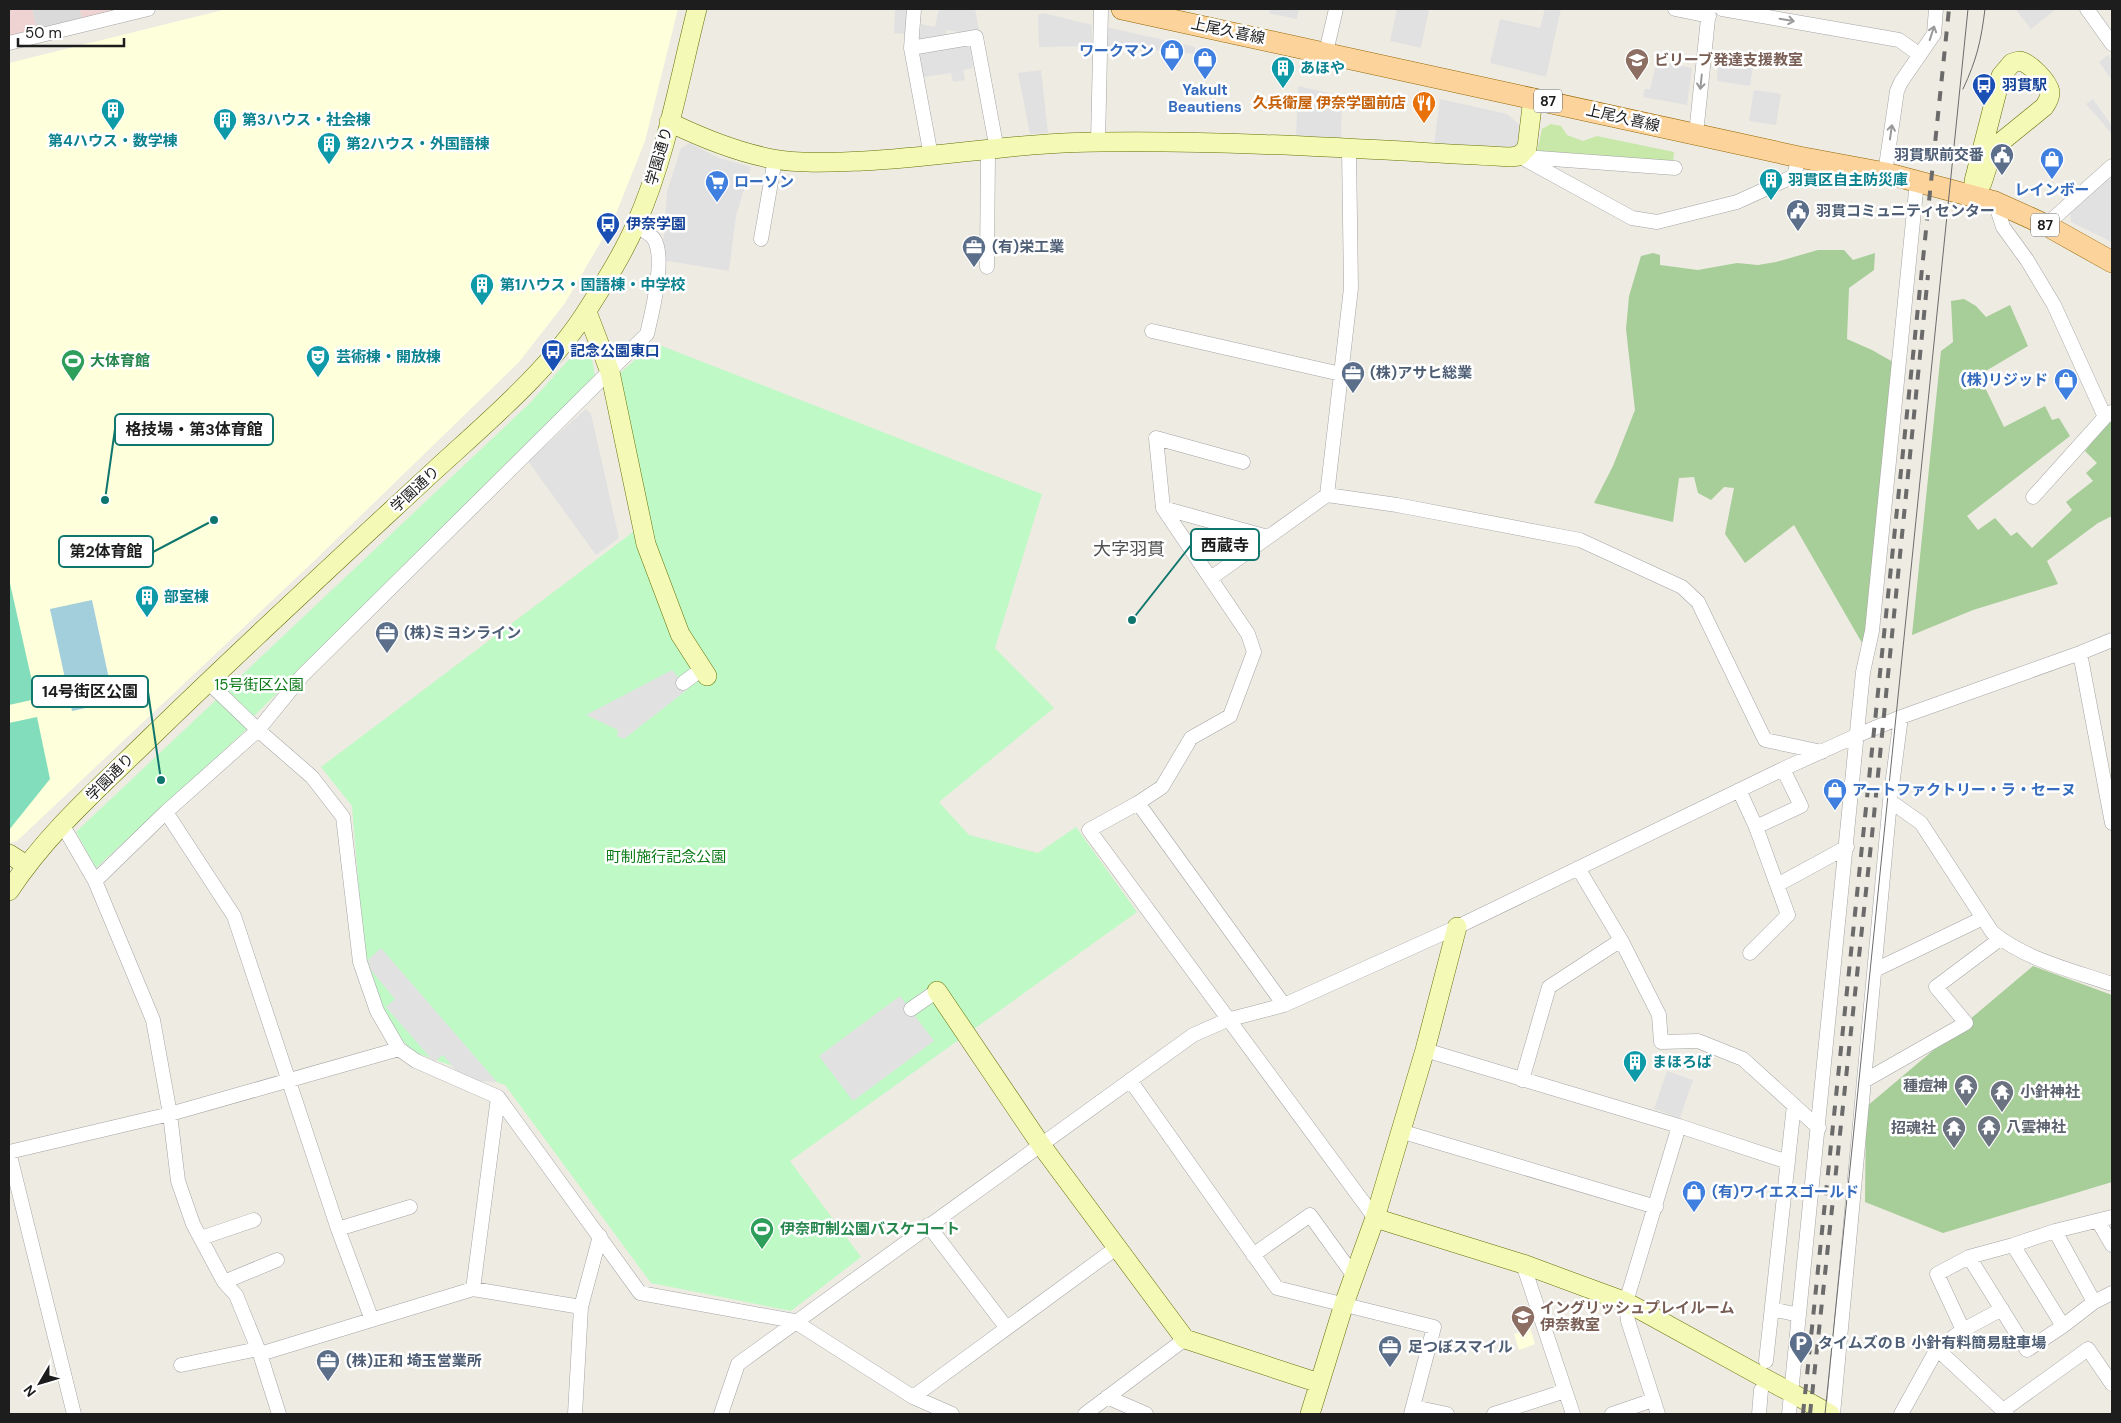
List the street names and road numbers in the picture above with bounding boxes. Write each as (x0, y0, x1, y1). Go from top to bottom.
street label: 上尾久喜線 (1189, 13, 1267, 49)
road number: 87 (1534, 90, 1562, 112)
street label: 上尾久喜線 (1584, 100, 1662, 136)
street label: 学園通り (641, 124, 677, 188)
road number: 87 (2031, 214, 2059, 236)
street label: 学園通り (386, 461, 444, 517)
street label: 学園通り (82, 749, 138, 805)

